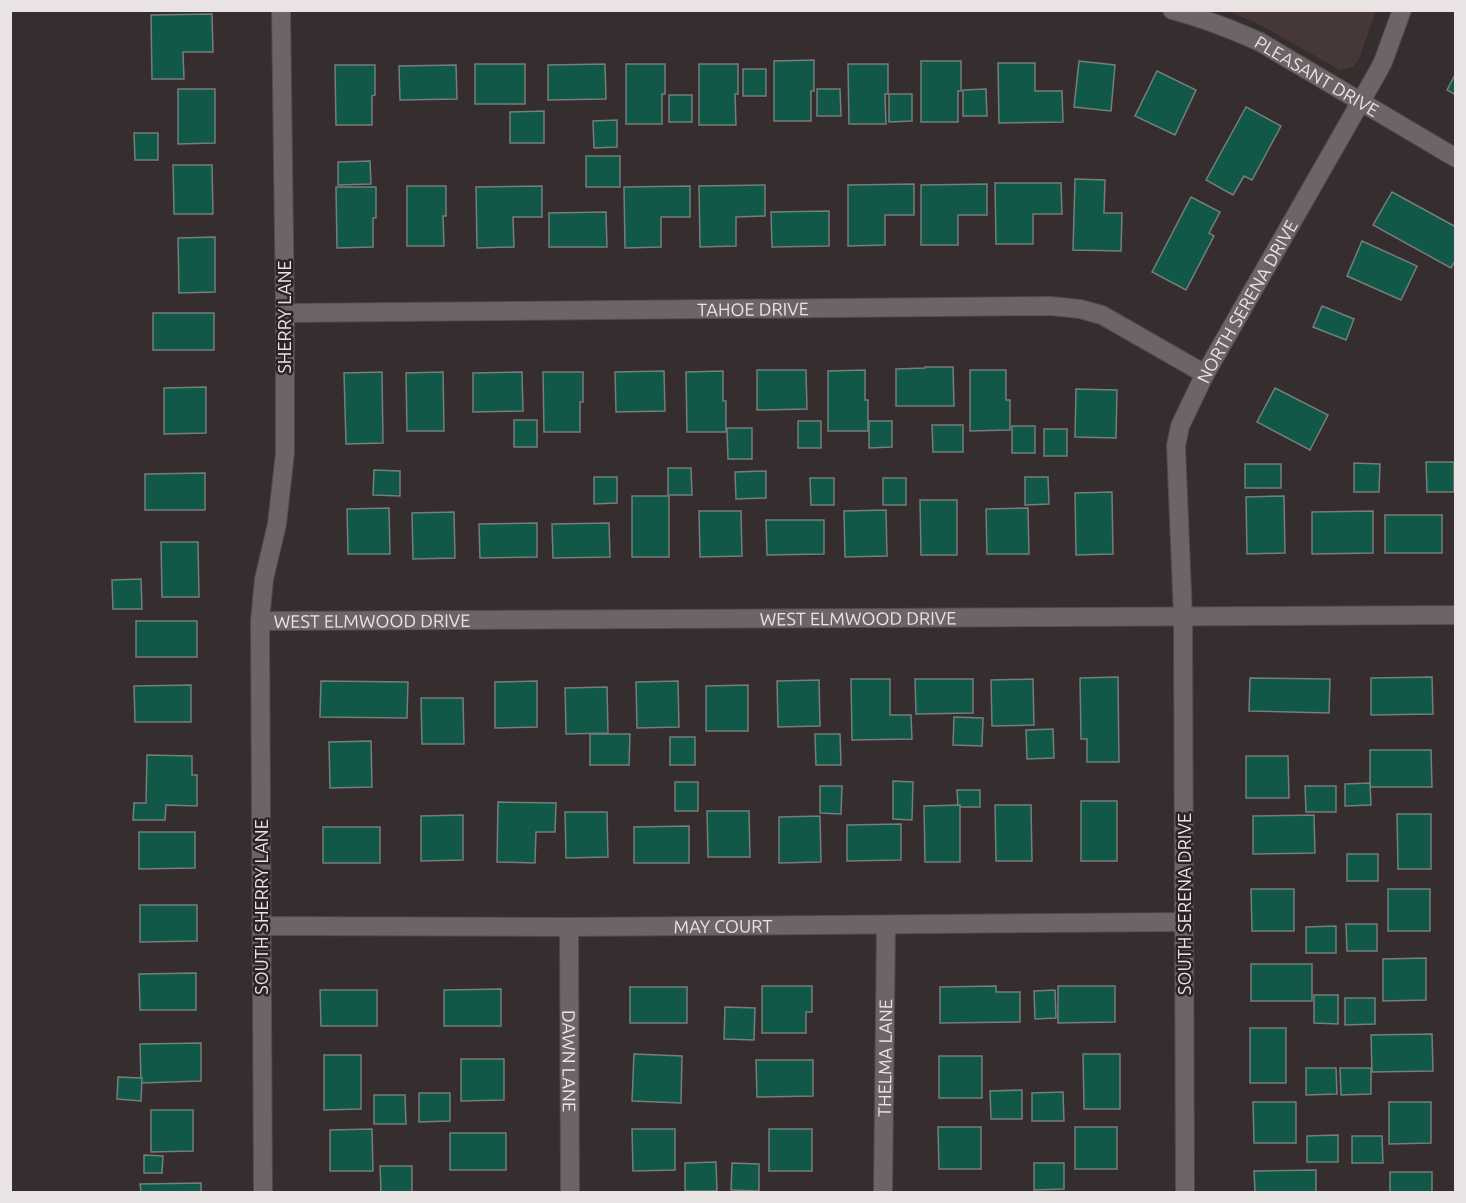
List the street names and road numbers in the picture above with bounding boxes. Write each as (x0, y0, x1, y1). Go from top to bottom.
street label: PLEASANT DRIVE (1251, 31, 1383, 120)
street label: NORTH SERENA DRIVE (1192, 216, 1301, 386)
street label: SHERRY LANE (274, 260, 294, 374)
street label: TAHOE DRIVE (697, 298, 809, 319)
street label: WEST ELMWOOD DRIVE (760, 608, 956, 628)
street label: WEST ELMWOOD DRIVE (274, 610, 470, 631)
street label: SOUTH SERENA DRIVE (1174, 813, 1194, 995)
street label: SOUTH SHERRY LANE (251, 819, 271, 995)
street label: MAY COURT (673, 915, 773, 936)
street label: THELMA LANE (874, 999, 895, 1117)
street label: DAWN LANE (559, 1010, 580, 1112)

